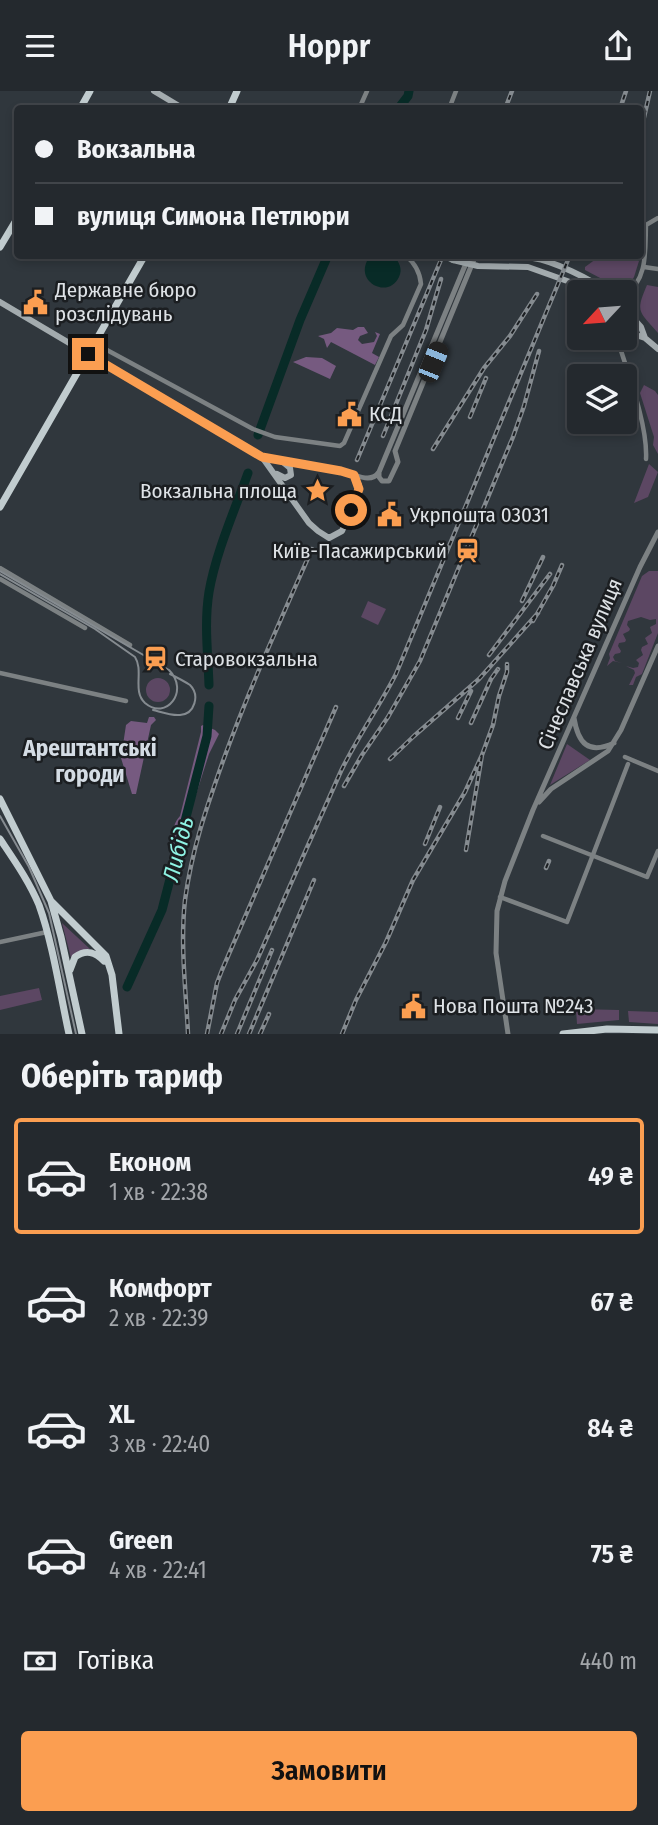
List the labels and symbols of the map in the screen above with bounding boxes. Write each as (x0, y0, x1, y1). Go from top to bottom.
place label: Державне бюро розслідувань (54, 277, 197, 327)
north arrow (567, 280, 637, 350)
public building icon: Державне бюро розслідувань (21, 288, 49, 316)
route end (72, 338, 104, 370)
car (416, 339, 451, 385)
public building icon: КСД (335, 400, 363, 428)
place label: КСД (369, 401, 402, 427)
place icon: Вокзальна площа (303, 477, 331, 505)
place label: Вокзальна площа (140, 478, 297, 504)
route start (335, 494, 367, 526)
public building icon: Укрпошта 03031 (376, 501, 404, 529)
place label: Укрпошта 03031 (409, 502, 549, 528)
station icon: Київ-Пасажирський (453, 537, 481, 565)
place label: Київ-Пасажирський (272, 538, 447, 564)
street label: Січеславська вулиця (532, 574, 628, 754)
station icon: Старовокзальна (141, 645, 169, 673)
place label: Старовокзальна (175, 646, 318, 672)
district label: Арештантські городи (22, 734, 157, 788)
water label: Либідь (156, 814, 200, 885)
public building icon: Нова Пошта №243 (399, 992, 427, 1020)
place label: Нова Пошта №243 (433, 993, 593, 1019)

